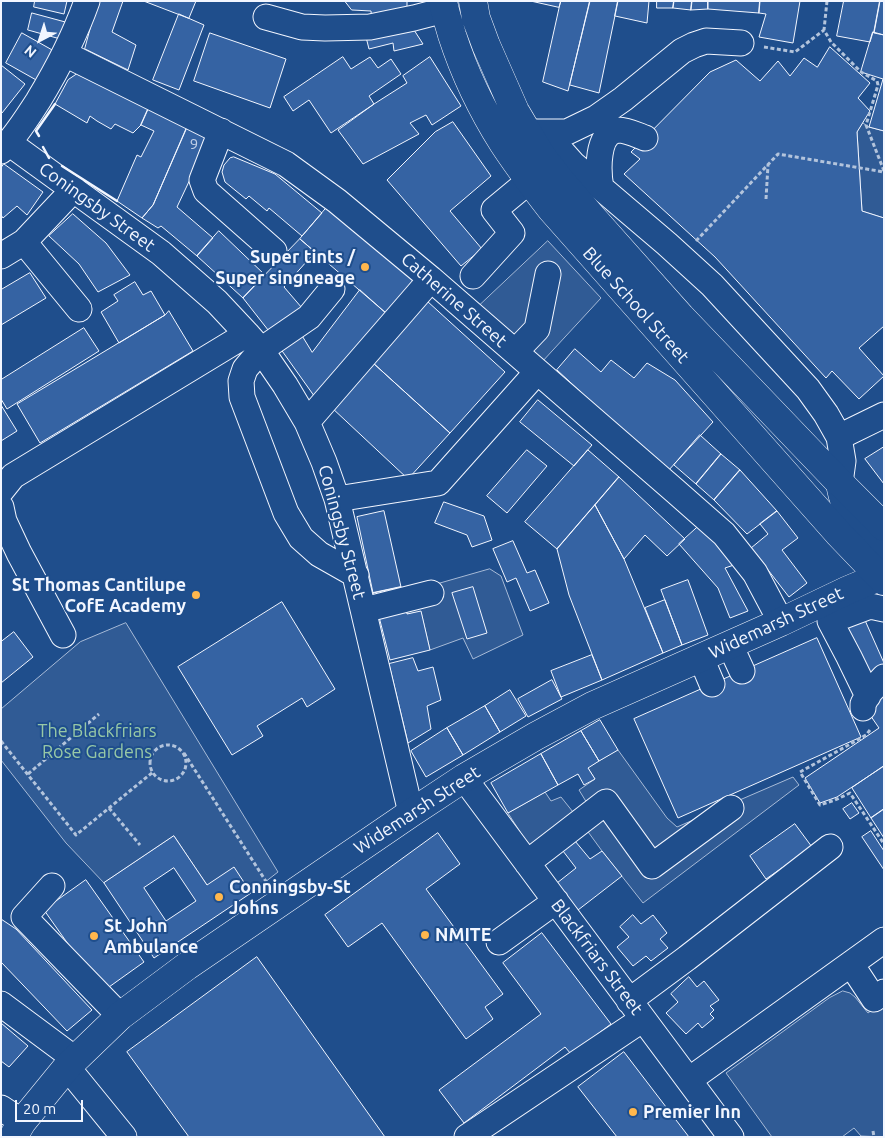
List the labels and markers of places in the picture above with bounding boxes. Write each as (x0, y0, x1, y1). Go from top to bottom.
place label: Super tints / Super singneage (215, 246, 355, 288)
marker: Super tints / Super singneage (359, 261, 371, 273)
place label: St Thomas Cantilupe CofE Academy (12, 574, 186, 616)
marker: St Thomas Cantilupe CofE Academy (190, 589, 202, 601)
place label: Conningsby-St Johns (229, 876, 351, 919)
marker: Conningsby-St Johns (213, 891, 225, 903)
place label: St John Ambulance (104, 915, 198, 958)
place label: NMITE (435, 924, 491, 946)
marker: NMITE (419, 929, 431, 941)
marker: St John Ambulance (88, 930, 100, 942)
place label: Premier Inn (643, 1101, 741, 1123)
marker: Premier Inn (627, 1106, 639, 1118)

